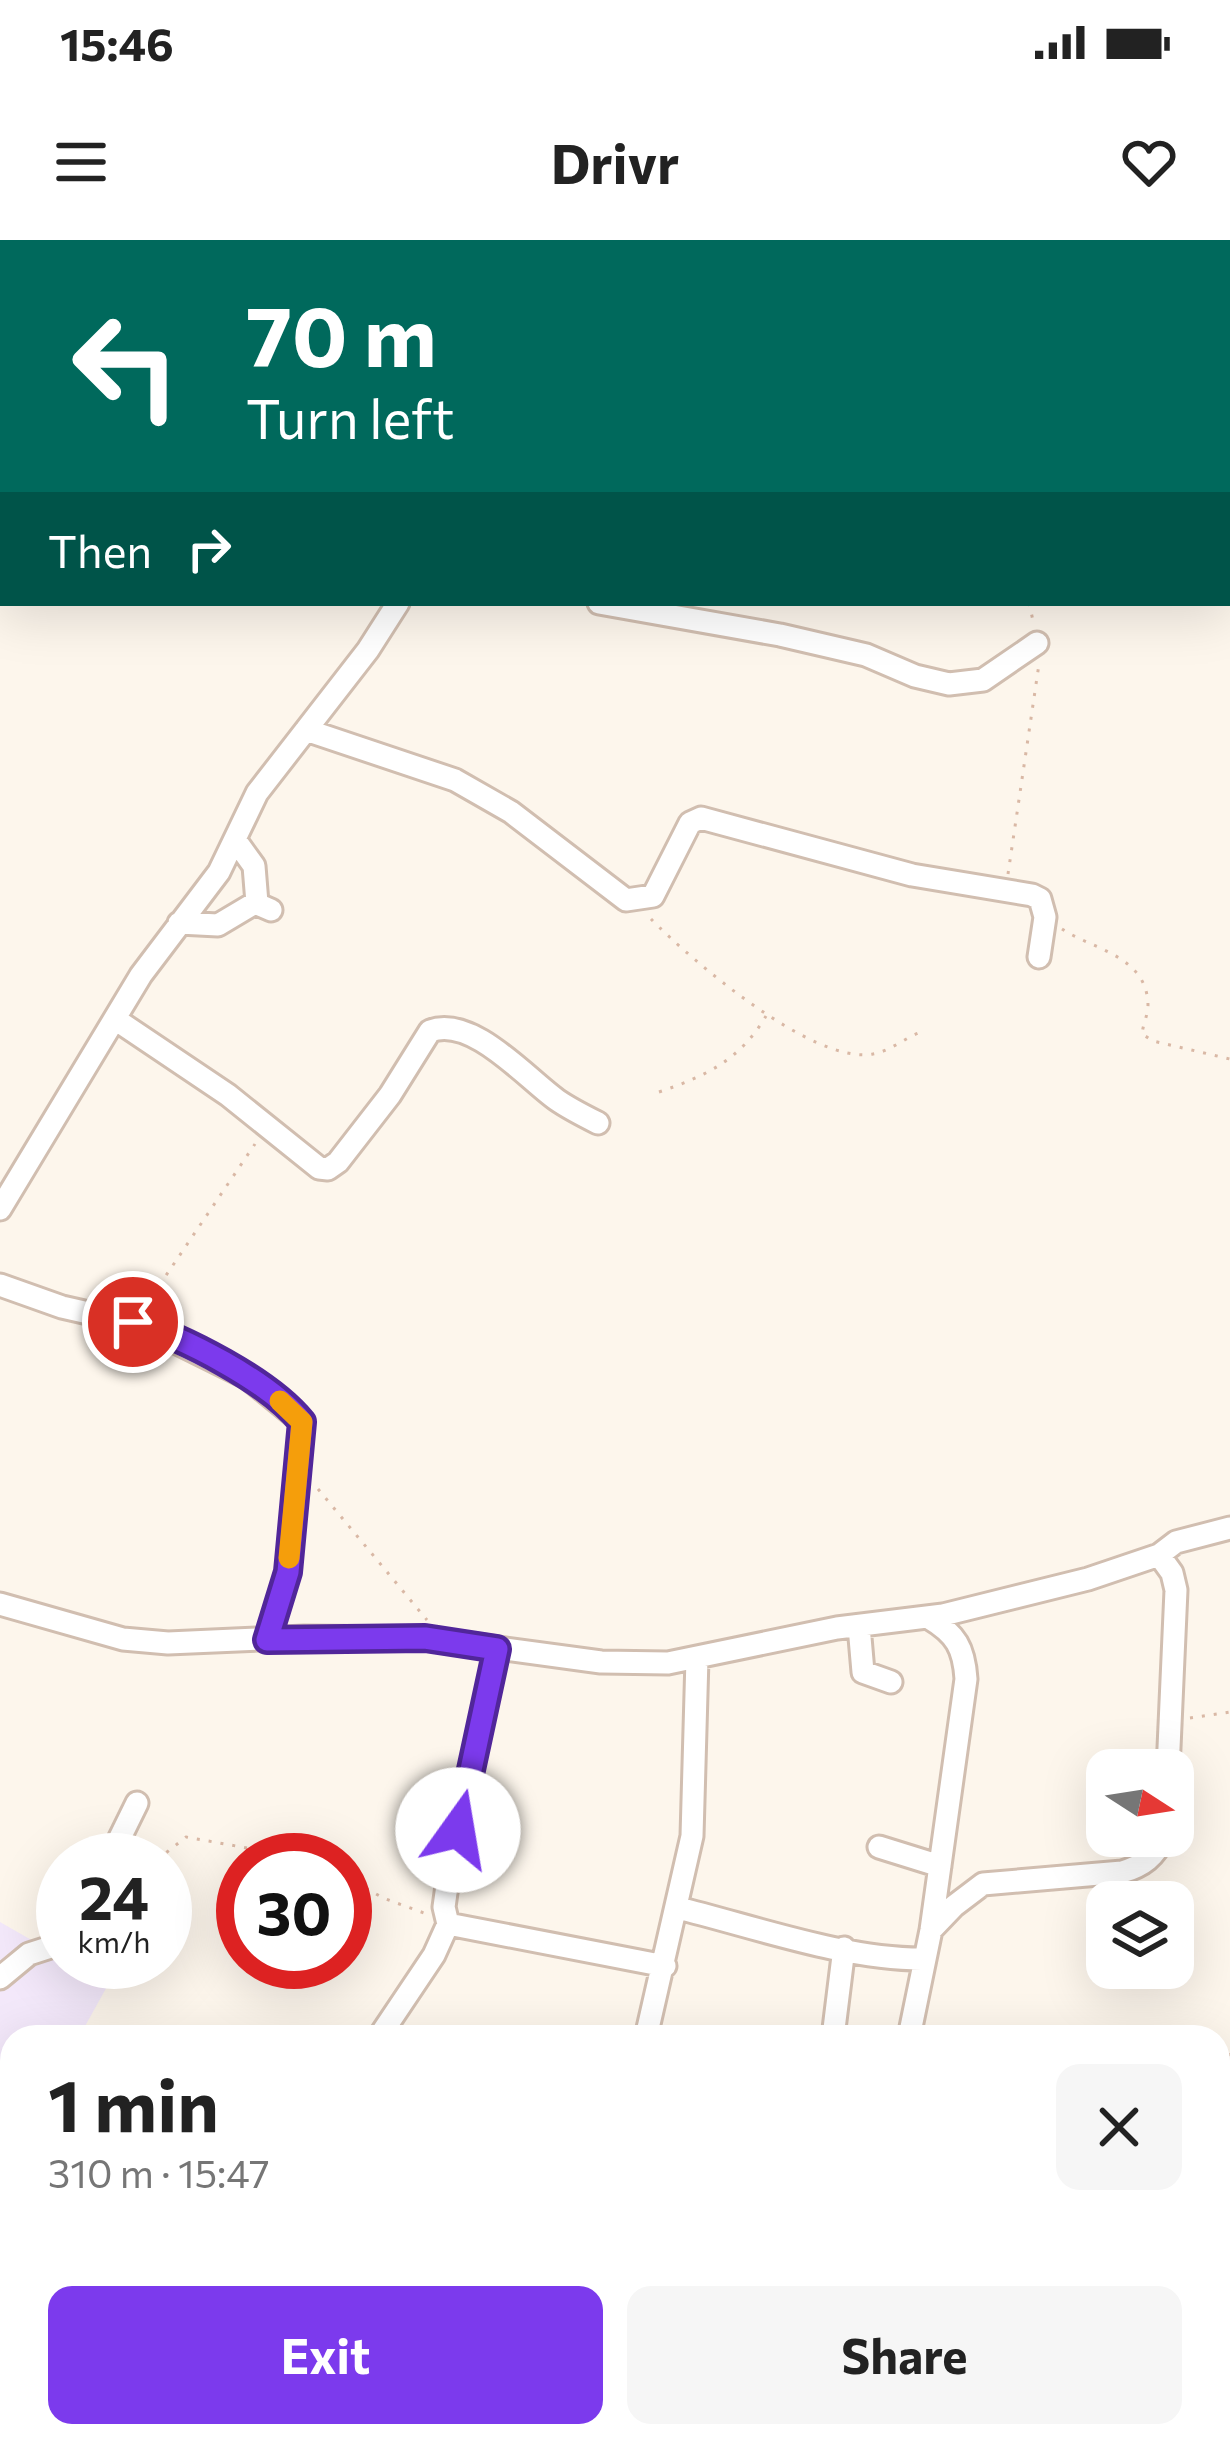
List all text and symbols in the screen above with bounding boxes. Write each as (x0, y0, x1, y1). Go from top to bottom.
text: 15:46 (60, 15, 174, 70)
icon: menu (48, 129, 114, 195)
text: Drivr (551, 129, 679, 195)
icon: heart (1116, 129, 1182, 195)
text: 70 m (246, 282, 437, 384)
icon: left (48, 288, 204, 444)
text: Turn left (246, 384, 454, 450)
icon: right (176, 516, 242, 582)
text: Then (48, 522, 152, 577)
pin (82, 1271, 184, 1373)
icon: arrive (100, 1289, 166, 1355)
north arrow (1086, 1749, 1194, 1857)
map controls (1086, 1749, 1194, 1989)
position arrow (395, 1767, 521, 1893)
speed limit sign: 30 (216, 1833, 372, 1989)
text: 24 (79, 1859, 149, 1932)
button: layers (1086, 1881, 1194, 1989)
text: km/h (78, 1922, 150, 1959)
text: 1 min (48, 2059, 219, 2147)
button: close (1056, 2064, 1182, 2190)
text: 310 m · 15:47 (48, 2148, 270, 2196)
button: Exit (48, 2286, 603, 2424)
button: Share (627, 2286, 1182, 2424)

